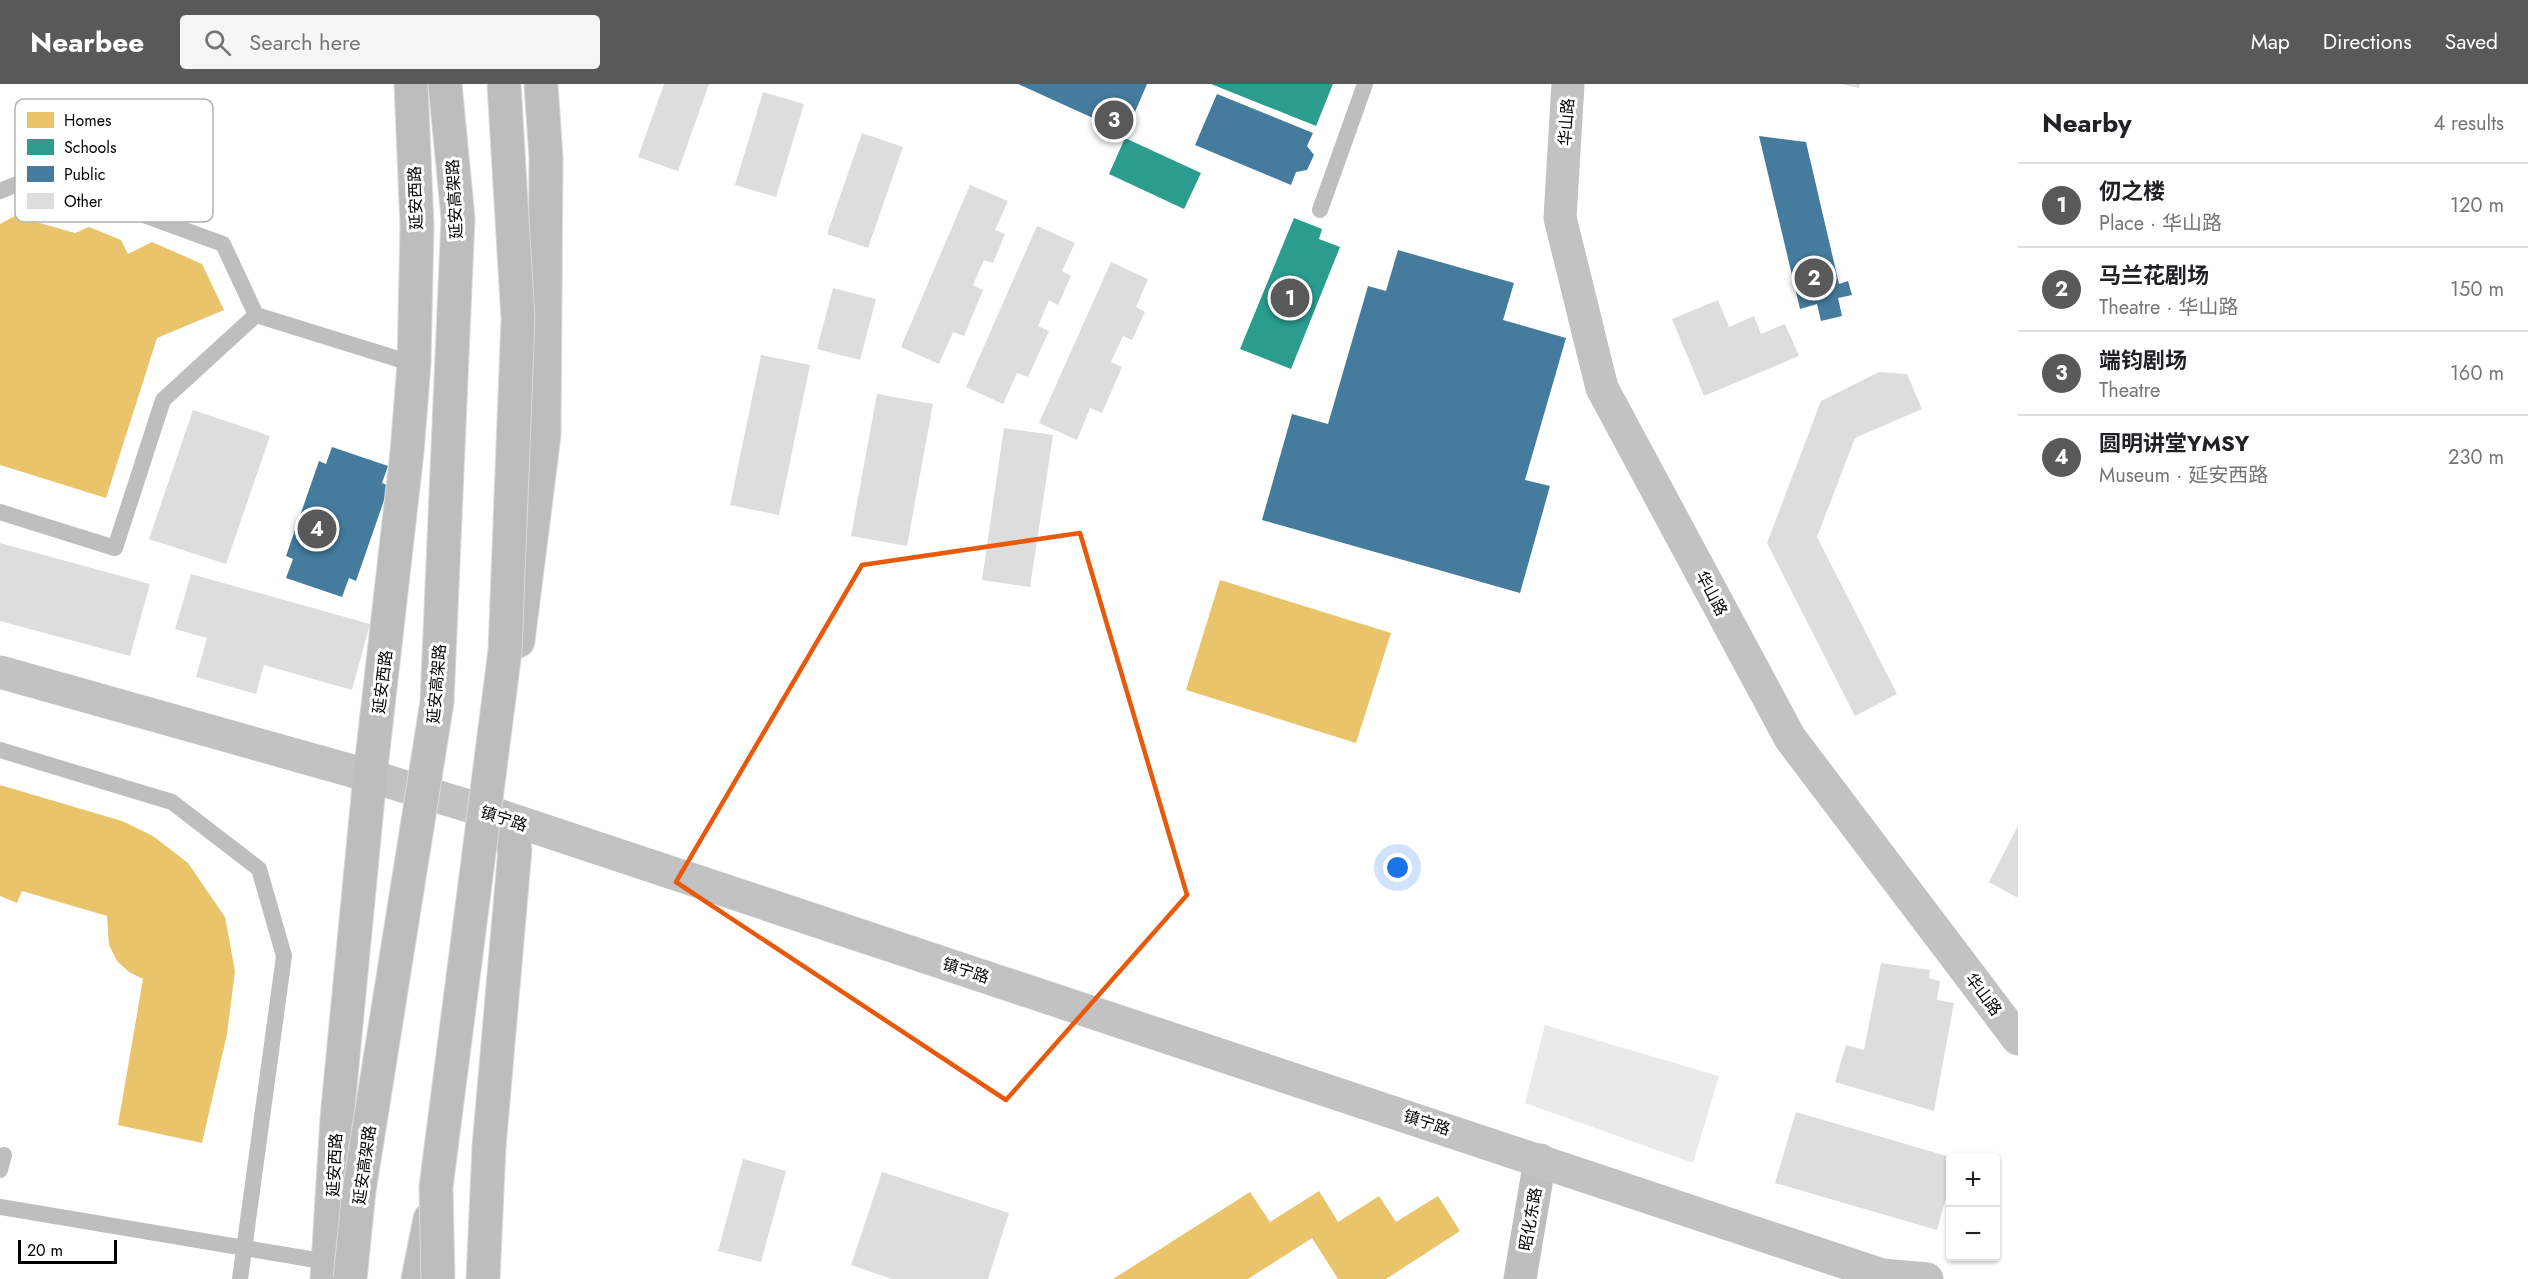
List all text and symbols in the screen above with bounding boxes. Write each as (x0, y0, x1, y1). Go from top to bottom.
search box (180, 15, 600, 69)
text: Nearbee (30, 22, 144, 63)
icon: search (201, 26, 234, 59)
text: Search here (249, 26, 361, 58)
text: Map (2251, 27, 2290, 57)
text: Directions (2323, 27, 2412, 57)
text: Saved (2445, 27, 2498, 57)
street label: 华山路 (1553, 97, 1580, 147)
pin: 3 (1094, 98, 1134, 142)
legend (15, 99, 213, 222)
text: Nearby (2042, 104, 2131, 142)
text: Homes (64, 109, 111, 132)
text: 4 results (2433, 109, 2504, 138)
text: Schools (64, 136, 116, 159)
street label: 延安高架路 (441, 158, 468, 240)
text: Public (64, 163, 105, 186)
street label: 延安西路 (403, 166, 428, 230)
text: 仞之楼 (2099, 175, 2165, 207)
text: Other (64, 190, 103, 213)
text: 1 (2056, 191, 2067, 220)
text: 120 m (2450, 191, 2504, 220)
text: Place · 华山路 (2099, 209, 2222, 238)
pin: 2 (1794, 256, 1834, 300)
text: 马兰花剧场 (2099, 259, 2209, 291)
text: 2 (2055, 275, 2068, 304)
text: 150 m (2450, 275, 2504, 304)
pin: 1 (1270, 276, 1310, 320)
text: Theatre · 华山路 (2099, 293, 2238, 322)
text: 端钧剧场 (2099, 344, 2187, 376)
text: 3 (2055, 359, 2068, 388)
text: 160 m (2450, 359, 2504, 388)
text: Theatre (2099, 376, 2160, 405)
text: 圆明讲堂YMSY (2099, 427, 2249, 459)
text: 4 (2055, 443, 2068, 472)
text: 230 m (2448, 443, 2504, 472)
text: Museum · 延安西路 (2099, 461, 2268, 490)
pin: 4 (298, 506, 336, 552)
street label: 华山路 (1690, 567, 1733, 620)
street label: 延安高架路 (422, 643, 451, 725)
street label: 延安西路 (367, 649, 398, 715)
street label: 镇宁路 (477, 800, 530, 837)
your location (1383, 853, 1412, 882)
street label: 镇宁路 (939, 952, 992, 989)
street label: 华山路 (1960, 968, 2007, 1020)
street label: 镇宁路 (1400, 1104, 1453, 1141)
street label: 延安高架路 (348, 1124, 381, 1206)
street label: 延安西路 (321, 1132, 348, 1198)
map controls (1946, 1153, 2000, 1261)
button: + (1946, 1153, 2000, 1207)
street label: 昭化东路 (1514, 1186, 1547, 1253)
button: − (1946, 1207, 2000, 1261)
scale bar (18, 1237, 117, 1264)
text: 20 m (27, 1239, 63, 1262)

